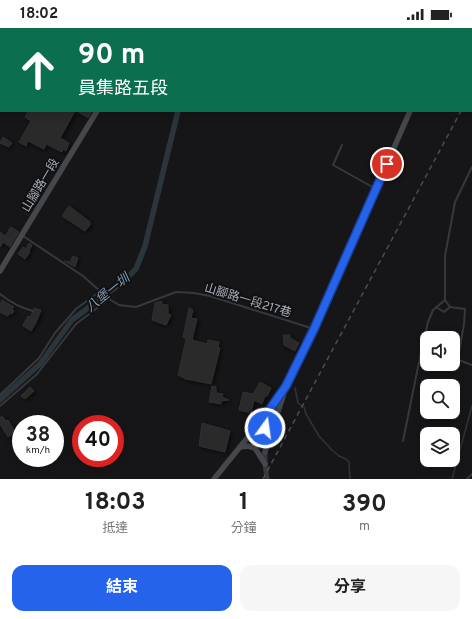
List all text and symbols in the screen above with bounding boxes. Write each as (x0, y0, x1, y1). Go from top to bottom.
text: 18:02 (20, 5, 58, 24)
text: 90 m (78, 38, 145, 74)
icon: ahead (12, 44, 64, 96)
text: 員集路五段 (78, 78, 168, 101)
pin (370, 147, 404, 181)
icon: arrive (376, 153, 398, 175)
street label: 山腳路一段 (19, 156, 63, 215)
water label: 八堡一圳 (83, 270, 135, 316)
street label: 山腳路一段217巷 (202, 280, 293, 322)
map controls (420, 331, 460, 467)
button: sound (420, 331, 460, 371)
button: search (420, 379, 460, 419)
position arrow (244, 407, 286, 449)
speed limit sign: 40 (72, 415, 124, 467)
text: 38 (26, 423, 50, 449)
button: layers (420, 427, 460, 467)
text: km/h (26, 444, 50, 457)
text: 18:03 (85, 488, 146, 518)
text: 1 (239, 488, 249, 518)
text: 390 (342, 490, 387, 520)
text: m (359, 519, 370, 535)
text: 抵達 (102, 521, 128, 537)
text: 分鐘 (231, 521, 257, 537)
button: 結束 (12, 565, 232, 611)
button: 分享 (240, 565, 460, 611)

